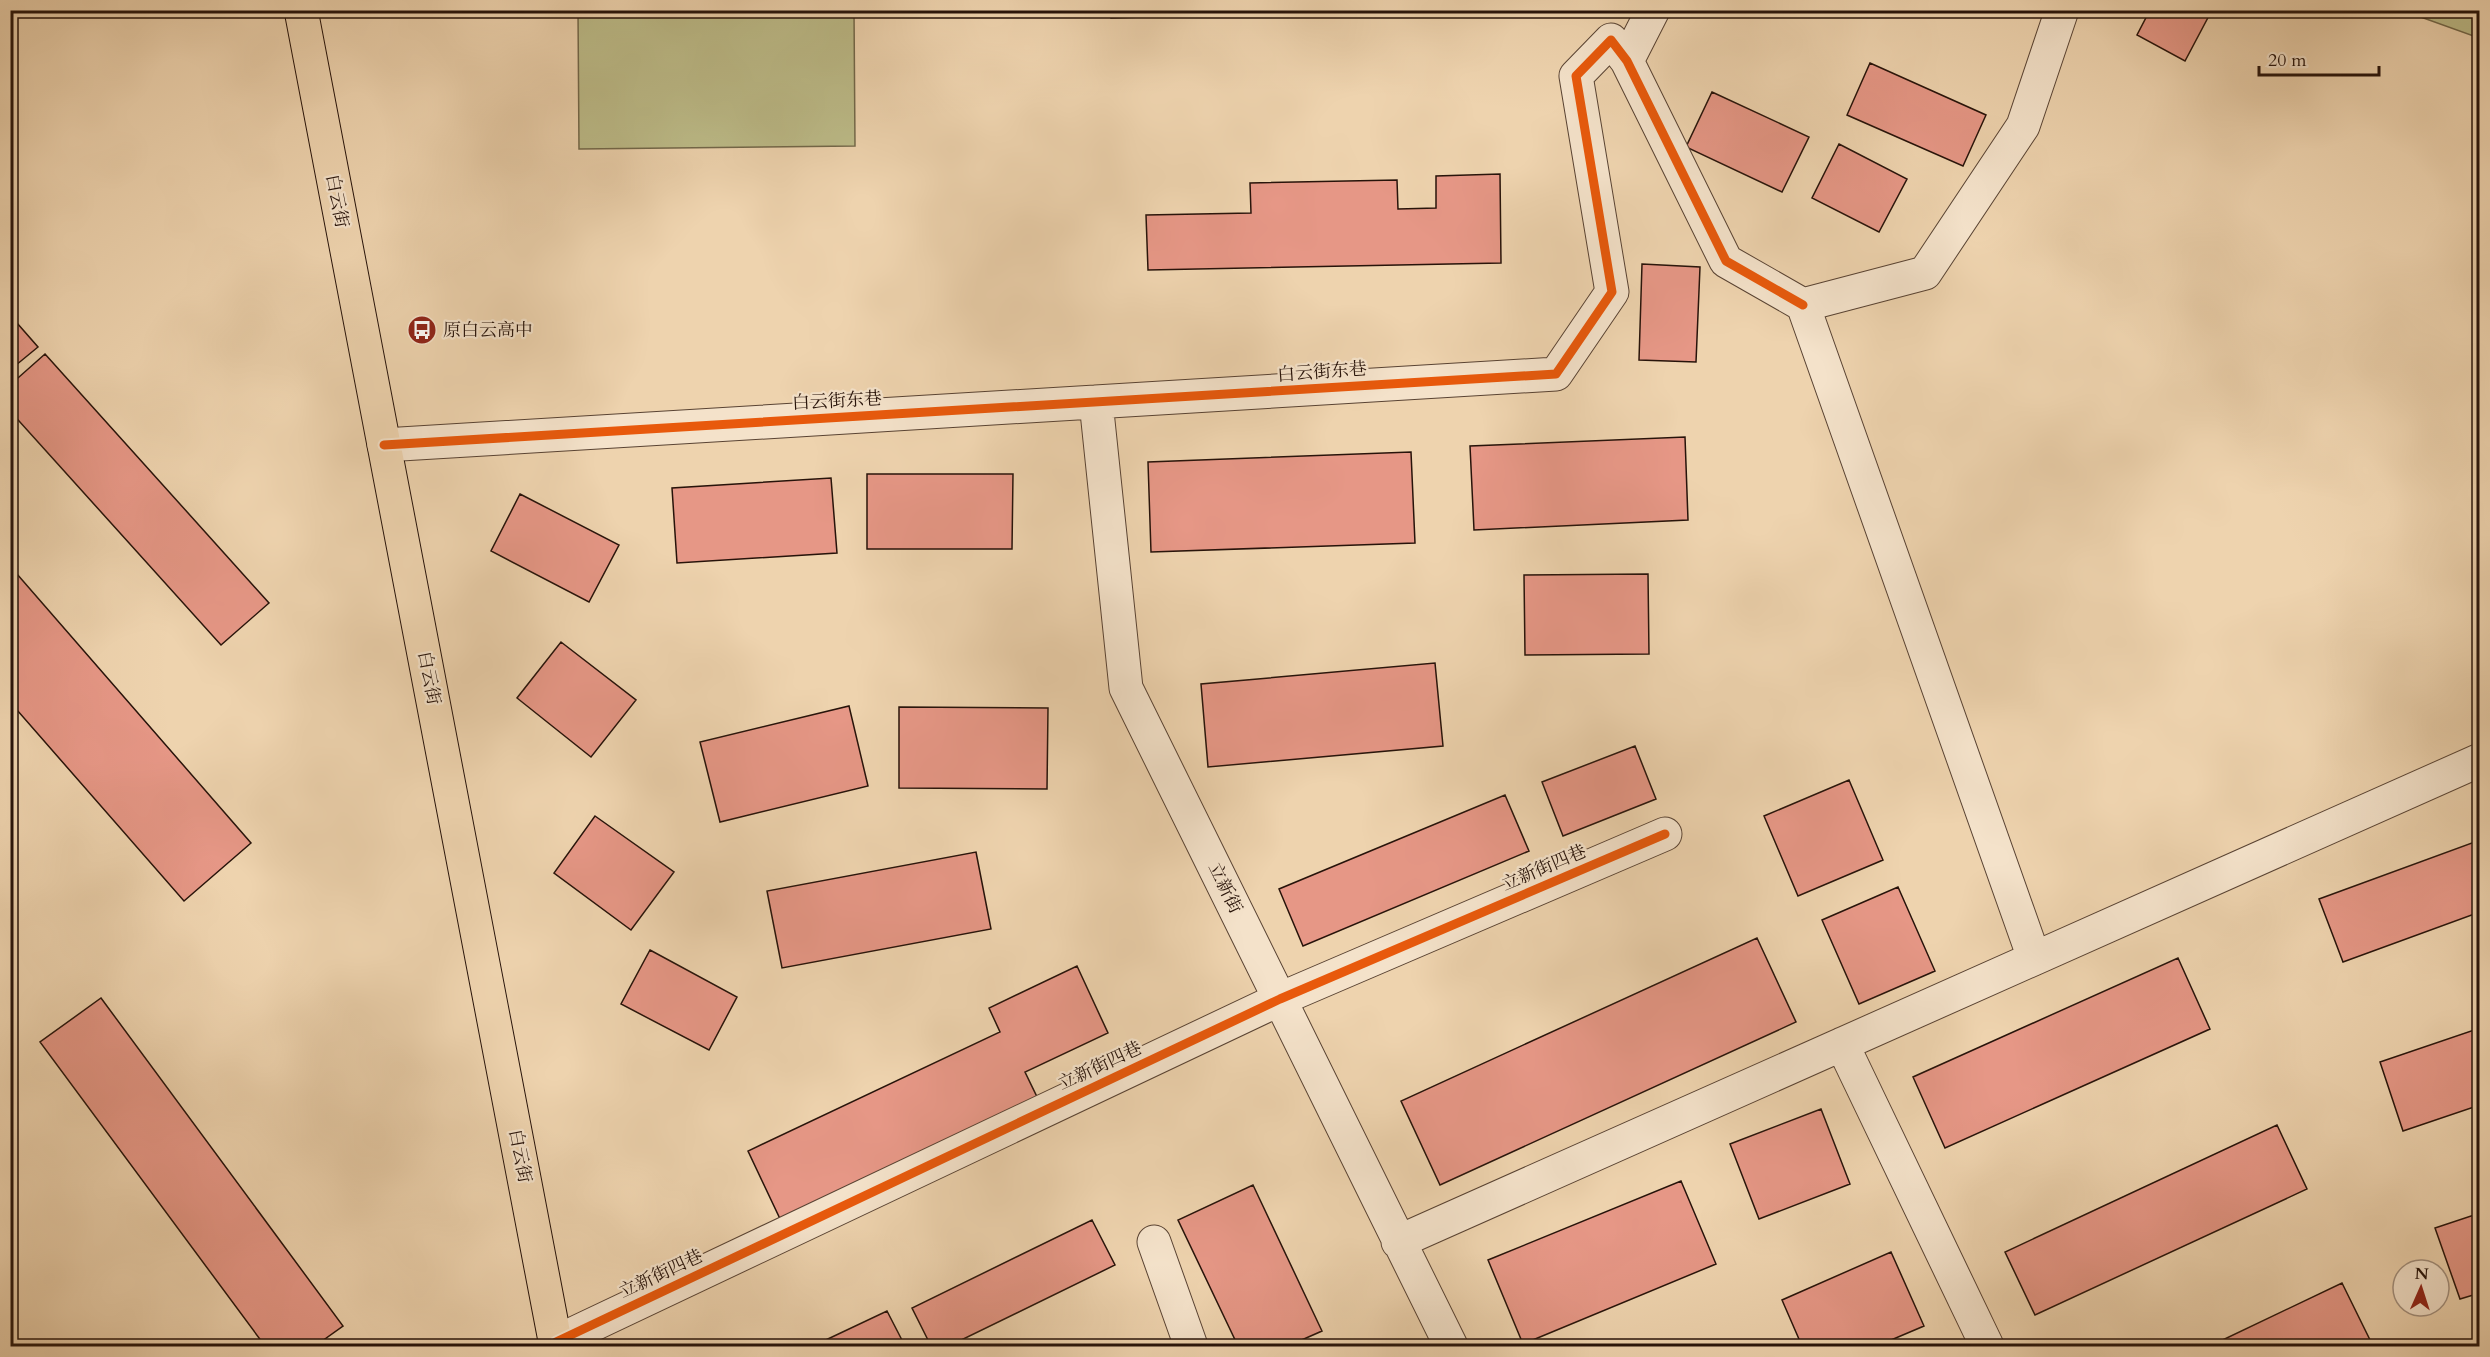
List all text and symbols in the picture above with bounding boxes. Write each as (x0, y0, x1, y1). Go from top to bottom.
scale bar (2259, 39, 2379, 77)
text: 20 m (2268, 48, 2307, 73)
street label: 白云街 (320, 172, 354, 230)
bus stop icon: 原白云高中 (406, 314, 438, 346)
place label: 原白云高中 (443, 318, 533, 343)
street label: 白云街东巷 (1276, 356, 1368, 388)
street label: 白云街东巷 (791, 386, 883, 416)
street label: 白云街 (412, 649, 446, 707)
street label: 立新街四巷 (1498, 839, 1590, 897)
street label: 立新街 (1202, 858, 1248, 918)
street label: 立新街四巷 (1054, 1036, 1146, 1096)
street label: 白云街 (503, 1127, 537, 1185)
street label: 立新街四巷 (615, 1244, 707, 1304)
north arrow (2391, 1258, 2451, 1318)
text: N (2414, 1263, 2429, 1285)

